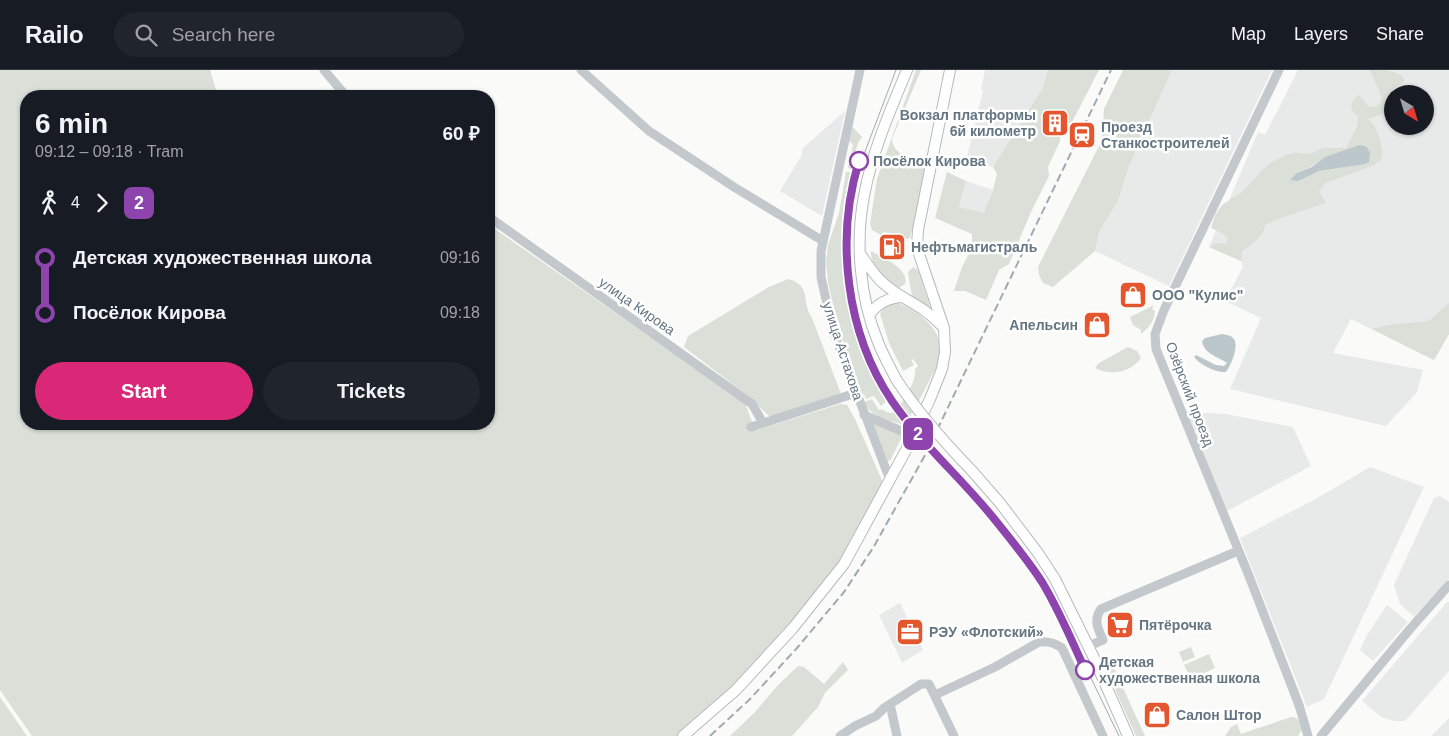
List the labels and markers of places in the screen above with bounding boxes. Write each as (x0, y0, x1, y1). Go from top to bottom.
place label: Вокзал платформы 6й километр (900, 107, 1036, 139)
building icon: Вокзал платформы 6й километр (1040, 108, 1070, 138)
place label: Проезд Станкостроителей (1101, 119, 1230, 151)
station icon: Проезд Станкостроителей (1067, 120, 1097, 150)
marker: Посёлок Кирова (849, 151, 869, 171)
place label: Посёлок Кирова (873, 153, 986, 169)
fuel station icon: Нефтьмагистраль (877, 232, 907, 262)
place label: Нефтьмагистраль (911, 239, 1038, 255)
shop icon: ООО "Кулис" (1118, 280, 1148, 310)
place label: ООО "Кулис" (1152, 287, 1243, 303)
shop icon: Апельсин (1082, 310, 1112, 340)
place label: Апельсин (1009, 317, 1078, 333)
supermarket icon: Пятёрочка (1105, 610, 1135, 640)
office icon: РЭУ «Флотский» (895, 617, 925, 647)
place label: Пятёрочка (1139, 617, 1212, 633)
place label: РЭУ «Флотский» (929, 624, 1044, 640)
place label: Детская художественная школа (1099, 654, 1260, 686)
marker: Детская художественная школа (1075, 660, 1095, 680)
shop icon: Салон Штор (1142, 700, 1172, 730)
place label: Салон Штор (1176, 707, 1262, 723)

